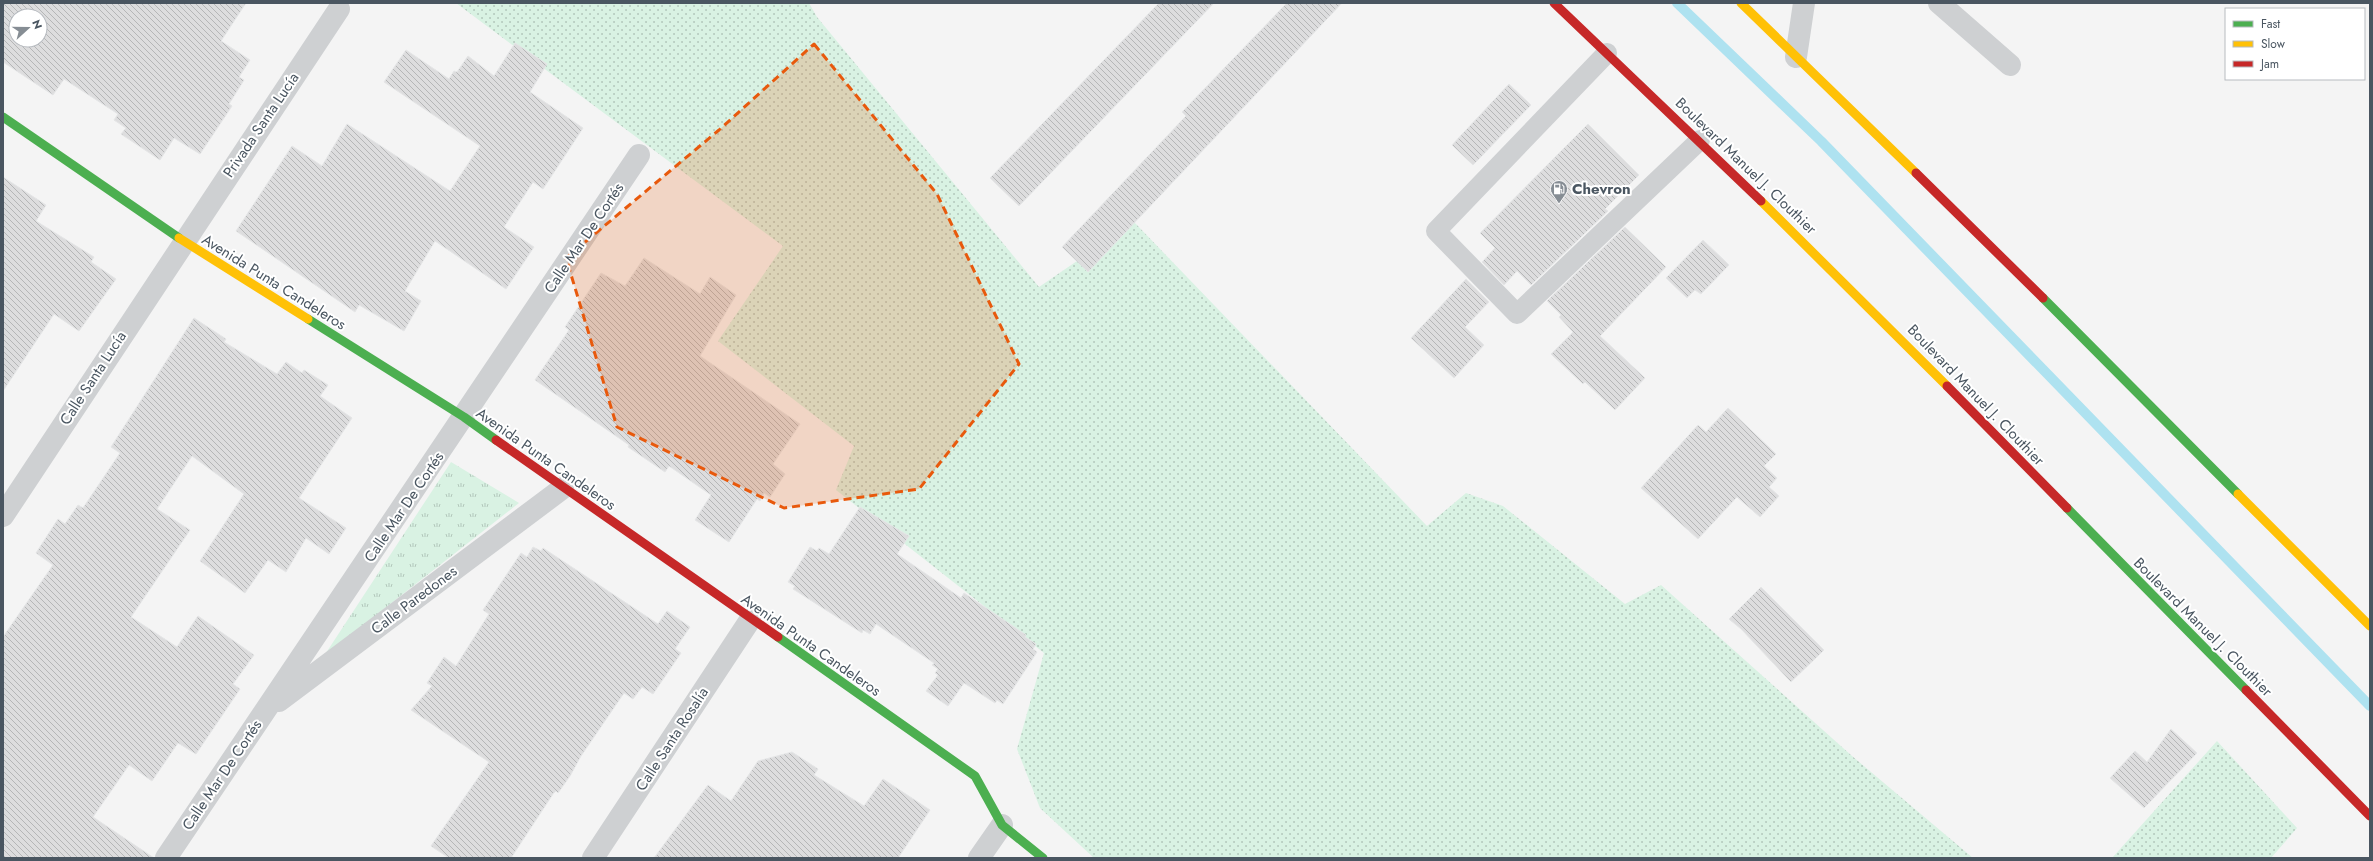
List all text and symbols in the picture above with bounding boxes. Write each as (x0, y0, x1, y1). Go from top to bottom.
north arrow (8, 8, 48, 48)
legend (2225, 8, 2365, 80)
text: Fast (2261, 15, 2280, 33)
text: N (28, 17, 46, 31)
text: Slow (2261, 35, 2286, 53)
text: Jam (2259, 55, 2279, 73)
street label: Privada Santa Lucía (218, 68, 304, 182)
street label: Boulevard Manuel J. Clouthier (1670, 93, 1822, 240)
street label: Calle Mar De Cortés (539, 178, 629, 298)
place label: Chevron (1572, 178, 1631, 200)
fuel station icon: Chevron (1549, 179, 1569, 204)
street label: Avenida Punta Candeleros (198, 229, 350, 335)
street label: Boulevard Manuel J. Clouthier (1903, 319, 2050, 471)
street label: Calle Santa Lucía (54, 327, 132, 429)
street label: Avenida Punta Candeleros (472, 402, 620, 516)
street label: Calle Mar De Cortés (359, 447, 449, 567)
street label: Boulevard Manuel J. Clouthier (2128, 552, 2278, 702)
street label: Calle Paredones (366, 560, 462, 640)
street label: Avenida Punta Candeleros (737, 588, 885, 702)
street label: Calle Santa Rosalía (630, 683, 714, 795)
street label: Calle Mar De Cortés (177, 715, 267, 835)

